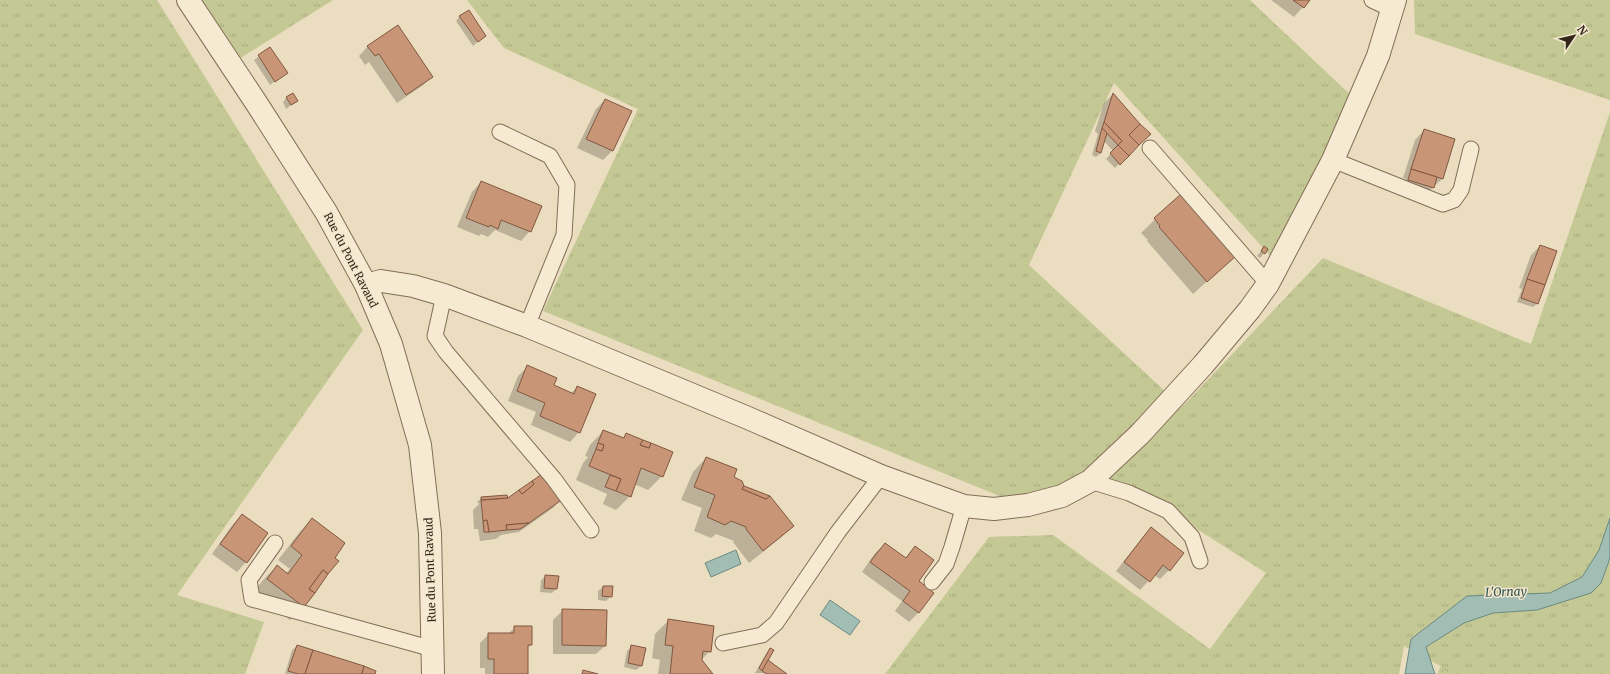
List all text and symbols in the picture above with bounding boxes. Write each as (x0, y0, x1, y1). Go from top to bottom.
north arrow (1554, 16, 1594, 56)
text: N (1574, 23, 1591, 38)
street label: Rue du Pont Ravaud (321, 210, 381, 310)
street label: Rue du Pont Ravaud (421, 517, 439, 623)
water label: L'Ornay (1485, 583, 1528, 600)

